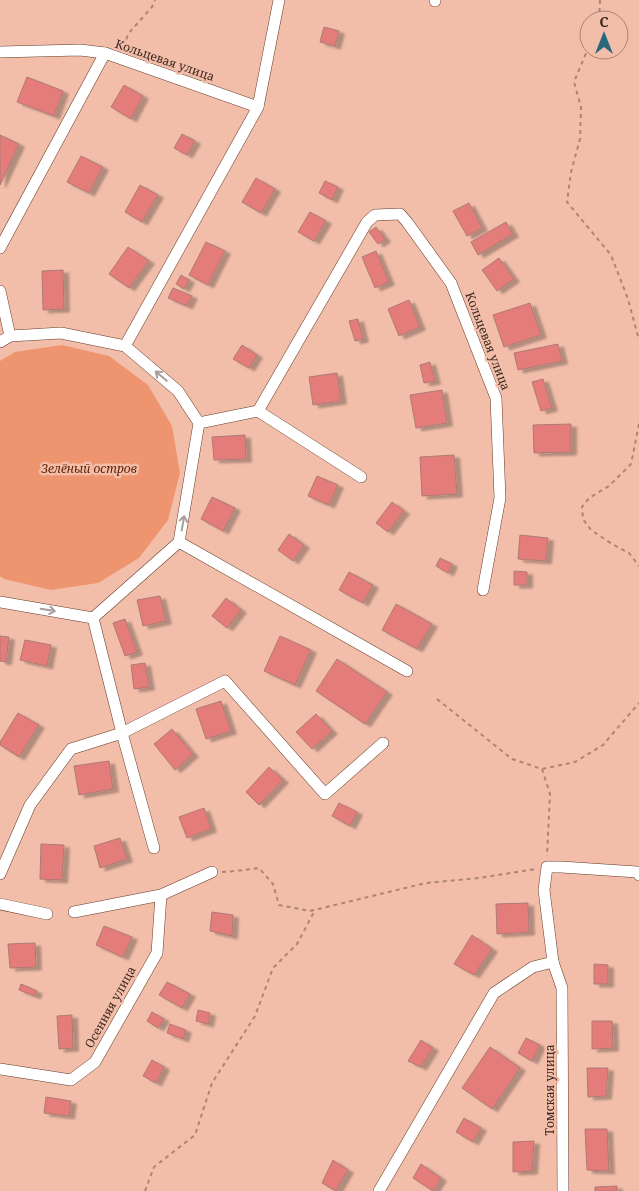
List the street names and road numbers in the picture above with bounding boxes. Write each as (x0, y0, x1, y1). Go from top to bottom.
street label: Кольцевая улица (113, 35, 217, 85)
street label: Кольцевая улица (461, 289, 515, 393)
street label: Осенняя улица (80, 963, 140, 1051)
street label: Томская улица (541, 1044, 558, 1136)

